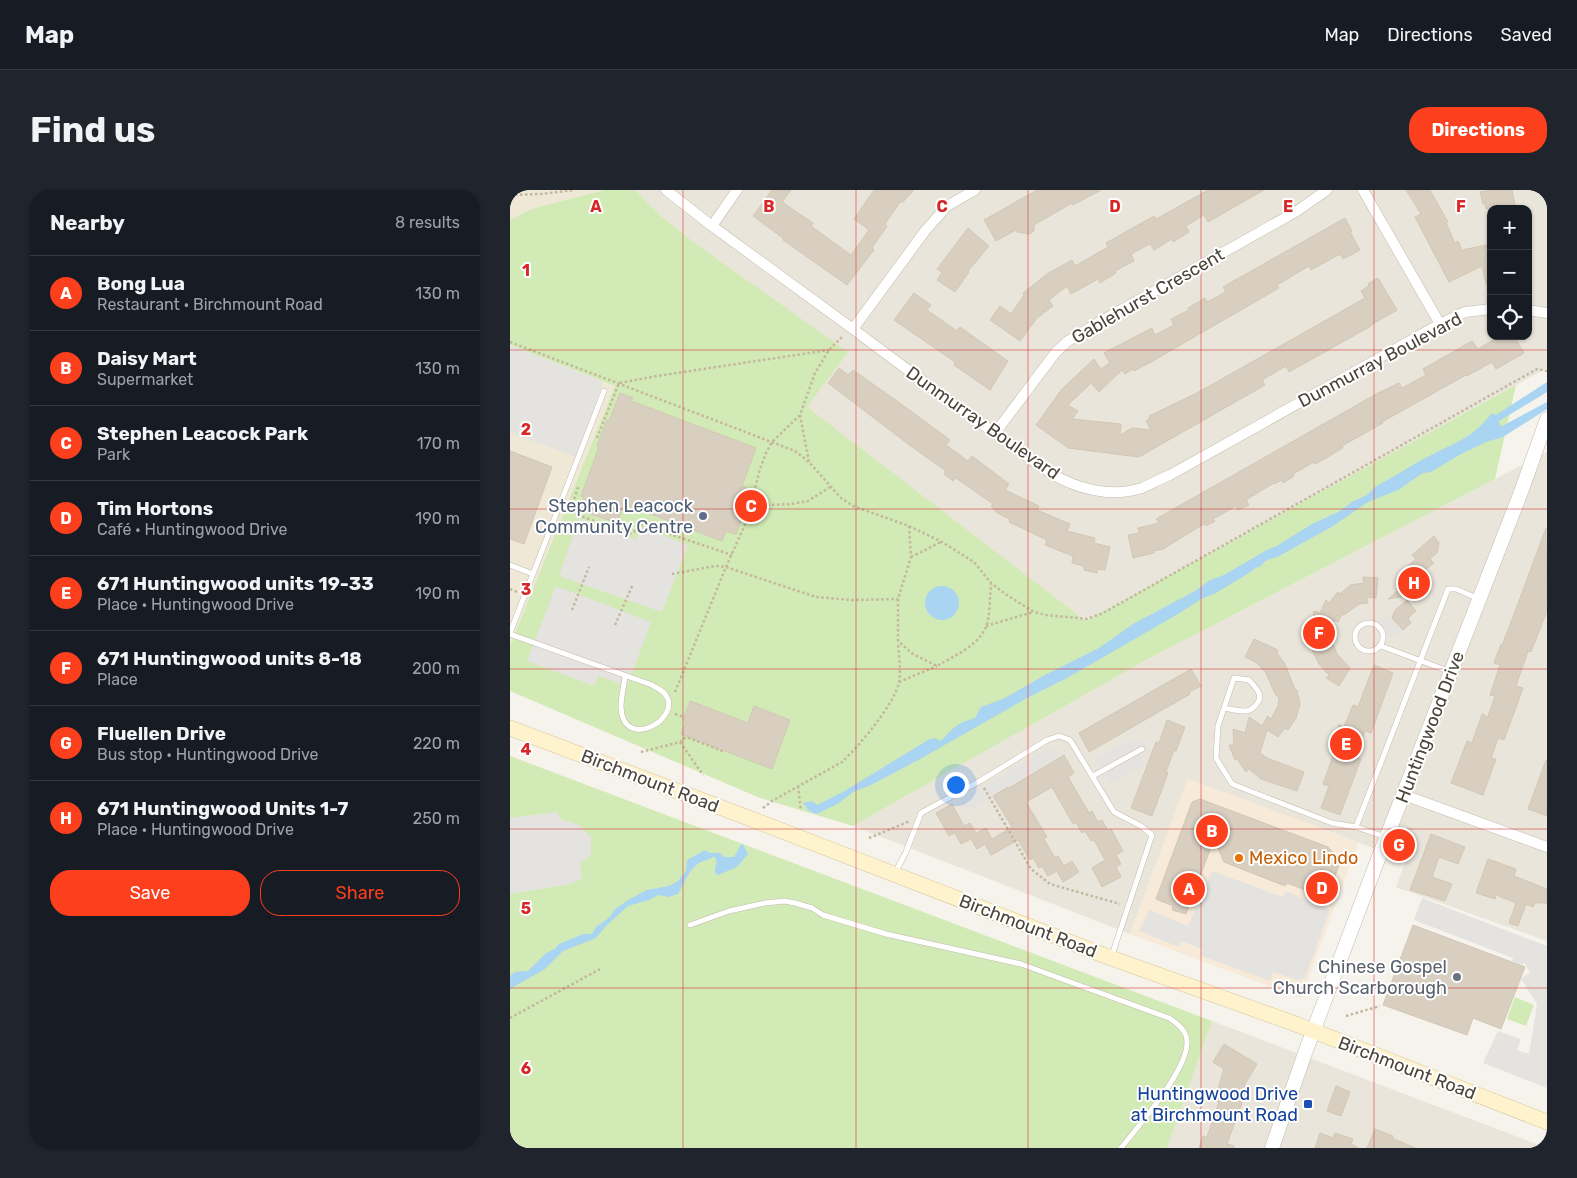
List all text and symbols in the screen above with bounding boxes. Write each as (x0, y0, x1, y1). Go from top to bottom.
text: Map (25, 21, 74, 49)
text: Map (1324, 24, 1359, 46)
text: Directions (1387, 24, 1473, 46)
text: Saved (1501, 24, 1552, 46)
button: Directions (1409, 107, 1547, 153)
text: Find us (30, 109, 155, 151)
text: A (590, 197, 602, 216)
text: B (763, 197, 775, 216)
text: C (936, 197, 948, 216)
text: D (1109, 197, 1121, 216)
text: E (1283, 197, 1293, 216)
text: F (1456, 197, 1466, 216)
map controls (1487, 205, 1532, 340)
button: + (1487, 205, 1532, 250)
text: Nearby (50, 210, 125, 235)
text: 8 results (395, 213, 460, 232)
street label: Gablehurst Crescent (1068, 243, 1228, 349)
button: − (1487, 250, 1532, 295)
text: 1 (522, 261, 530, 280)
text: Bong Lua (97, 272, 185, 295)
text: A (60, 284, 72, 303)
text: 130 m (415, 284, 460, 303)
text: Restaurant · Birchmount Road (97, 295, 323, 314)
button: locate (1487, 295, 1532, 340)
street label: Dunmurray Boulevard (1294, 307, 1466, 413)
text: Daisy Mart (97, 347, 197, 370)
text: B (60, 359, 72, 378)
text: 130 m (415, 359, 460, 378)
street label: Dunmurray Boulevard (902, 362, 1064, 484)
text: Supermarket (97, 370, 193, 389)
text: 2 (521, 420, 531, 439)
text: Stephen Leacock Park (97, 422, 308, 445)
text: C (60, 434, 72, 453)
text: 170 m (417, 434, 460, 453)
text: Park (97, 445, 130, 464)
pin: C (735, 487, 767, 525)
place label: Stephen Leacock Community Centre (535, 495, 694, 538)
text: Tim Hortons (97, 497, 213, 520)
text: D (60, 509, 72, 528)
text: 190 m (415, 509, 460, 528)
marker: Stephen Leacock Community Centre (697, 510, 709, 522)
text: Café · Huntingwood Drive (97, 520, 287, 539)
pin: H (1398, 564, 1430, 602)
text: 671 Huntingwood units 19-33 (97, 572, 374, 595)
text: 3 (521, 580, 531, 599)
text: E (61, 584, 71, 603)
text: 190 m (415, 584, 460, 603)
text: Place · Huntingwood Drive (97, 595, 294, 614)
pin: F (1303, 614, 1335, 652)
text: 671 Huntingwood units 8-18 (97, 647, 362, 670)
street label: Huntingwood Drive (1391, 648, 1469, 806)
text: F (61, 659, 71, 678)
text: 200 m (412, 659, 460, 678)
text: Place (97, 670, 138, 689)
text: Fluellen Drive (97, 722, 226, 745)
pin: E (1330, 725, 1362, 763)
text: G (60, 734, 72, 753)
text: 220 m (413, 734, 460, 753)
text: 4 (521, 740, 532, 759)
text: Bus stop · Huntingwood Drive (97, 745, 319, 764)
street label: Birchmount Road (578, 745, 722, 817)
your location (943, 772, 969, 798)
text: 671 Huntingwood Units 1-7 (97, 797, 348, 820)
text: H (60, 809, 72, 828)
text: 250 m (413, 809, 460, 828)
pin: B (1196, 812, 1228, 850)
text: Place · Huntingwood Drive (97, 820, 294, 839)
pin: G (1383, 826, 1415, 864)
place label: Mexico Lindo (1249, 847, 1358, 869)
marker: Mexico Lindo (1233, 852, 1245, 864)
pin: D (1306, 869, 1338, 907)
button: Save (50, 870, 250, 916)
button: Share (260, 870, 460, 916)
pin: A (1173, 870, 1205, 908)
street label: Birchmount Road (956, 890, 1100, 962)
text: 5 (521, 899, 531, 918)
place label: Chinese Gospel Church Scarborough (1273, 956, 1447, 999)
marker: Chinese Gospel Church Scarborough (1451, 971, 1463, 983)
street label: Birchmount Road (1335, 1032, 1479, 1104)
text: 6 (521, 1059, 531, 1078)
place label: Huntingwood Drive at Birchmount Road (1131, 1083, 1298, 1126)
marker: Huntingwood Drive at Birchmount Road (1302, 1098, 1314, 1110)

